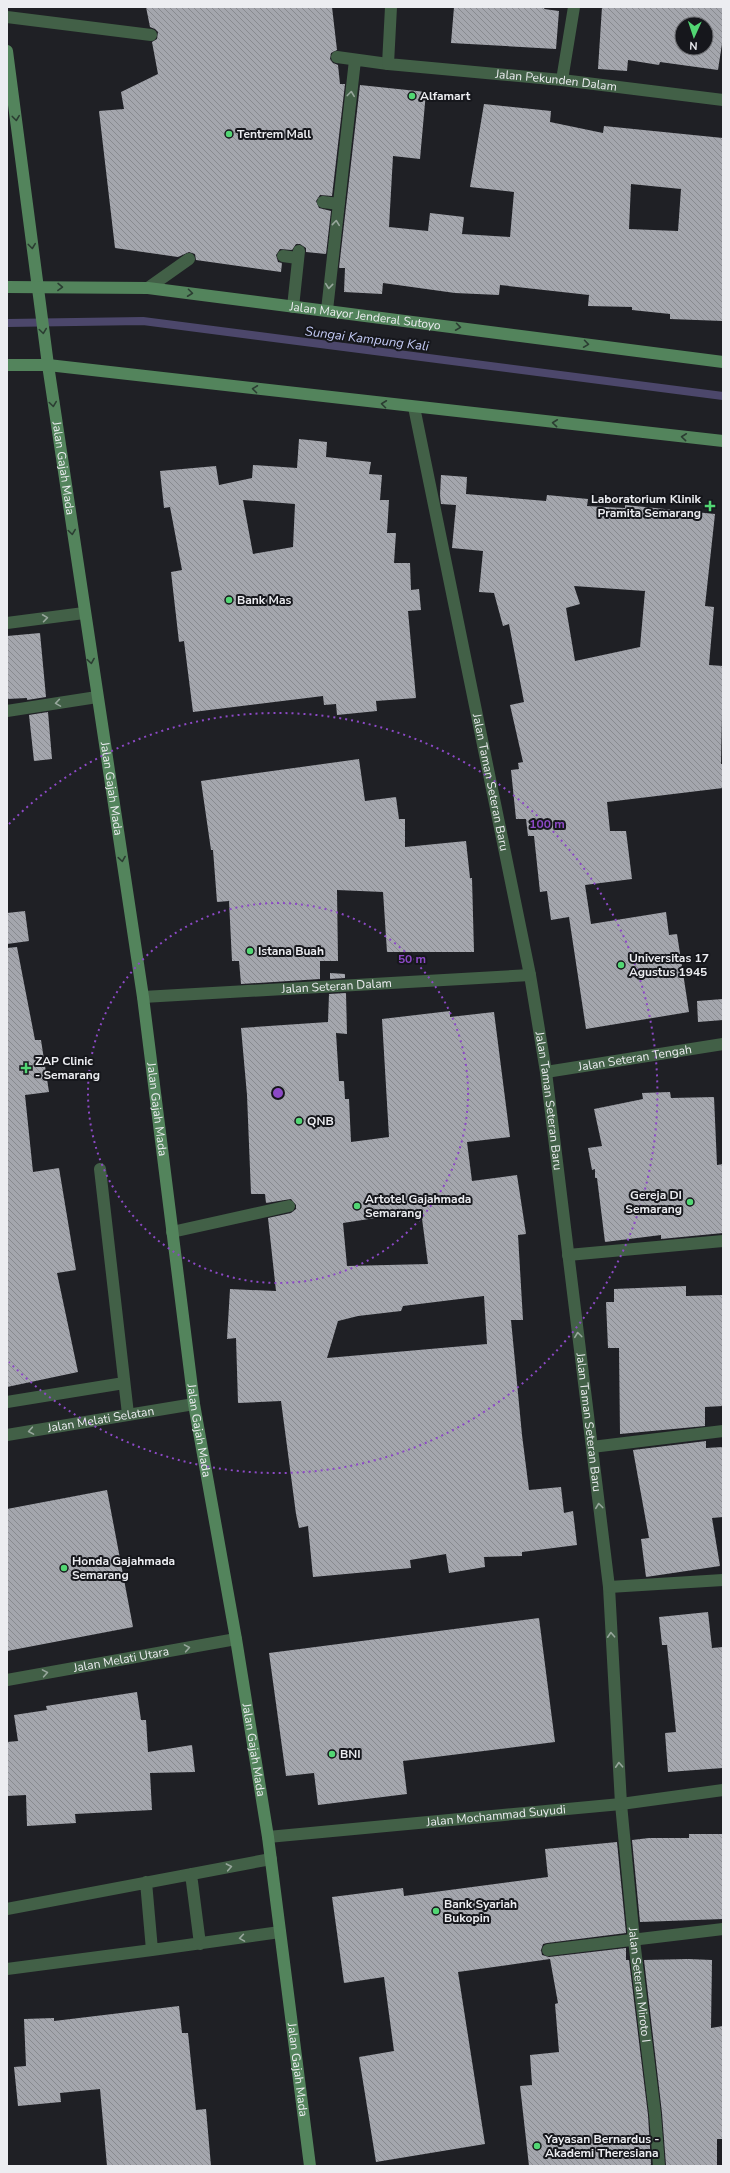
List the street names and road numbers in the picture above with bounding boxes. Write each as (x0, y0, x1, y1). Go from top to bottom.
street label: Jalan Pekunden Dalam (494, 66, 618, 95)
street label: Jalan Mayor Jenderal Sutoyo (288, 298, 442, 334)
street label: Jalan Gajah Mada (48, 419, 78, 516)
street label: Jalan Taman Seteran Baru (469, 711, 512, 852)
street label: Jalan Gajah Mada (97, 740, 127, 836)
street label: Jalan Seteran Dalam (280, 975, 392, 997)
street label: Jalan Taman Seteran Baru (531, 1029, 566, 1171)
street label: Jalan Seteran Tengah (576, 1041, 693, 1075)
street label: Jalan Gajah Mada (143, 1061, 171, 1157)
street label: Jalan Taman Seteran Baru (572, 1351, 605, 1493)
street label: Jalan Gajah Mada (183, 1382, 215, 1478)
street label: Jalan Melati Selatan (45, 1403, 155, 1436)
street label: Jalan Melati Utara (71, 1643, 170, 1676)
street label: Jalan Gajah Mada (238, 1701, 269, 1798)
street label: Jalan Mochammad Suyudi (425, 1801, 566, 1830)
street label: Jalan Seteran Miroto I (625, 1926, 654, 2043)
street label: Jalan Gajah Mada (284, 2021, 312, 2118)

